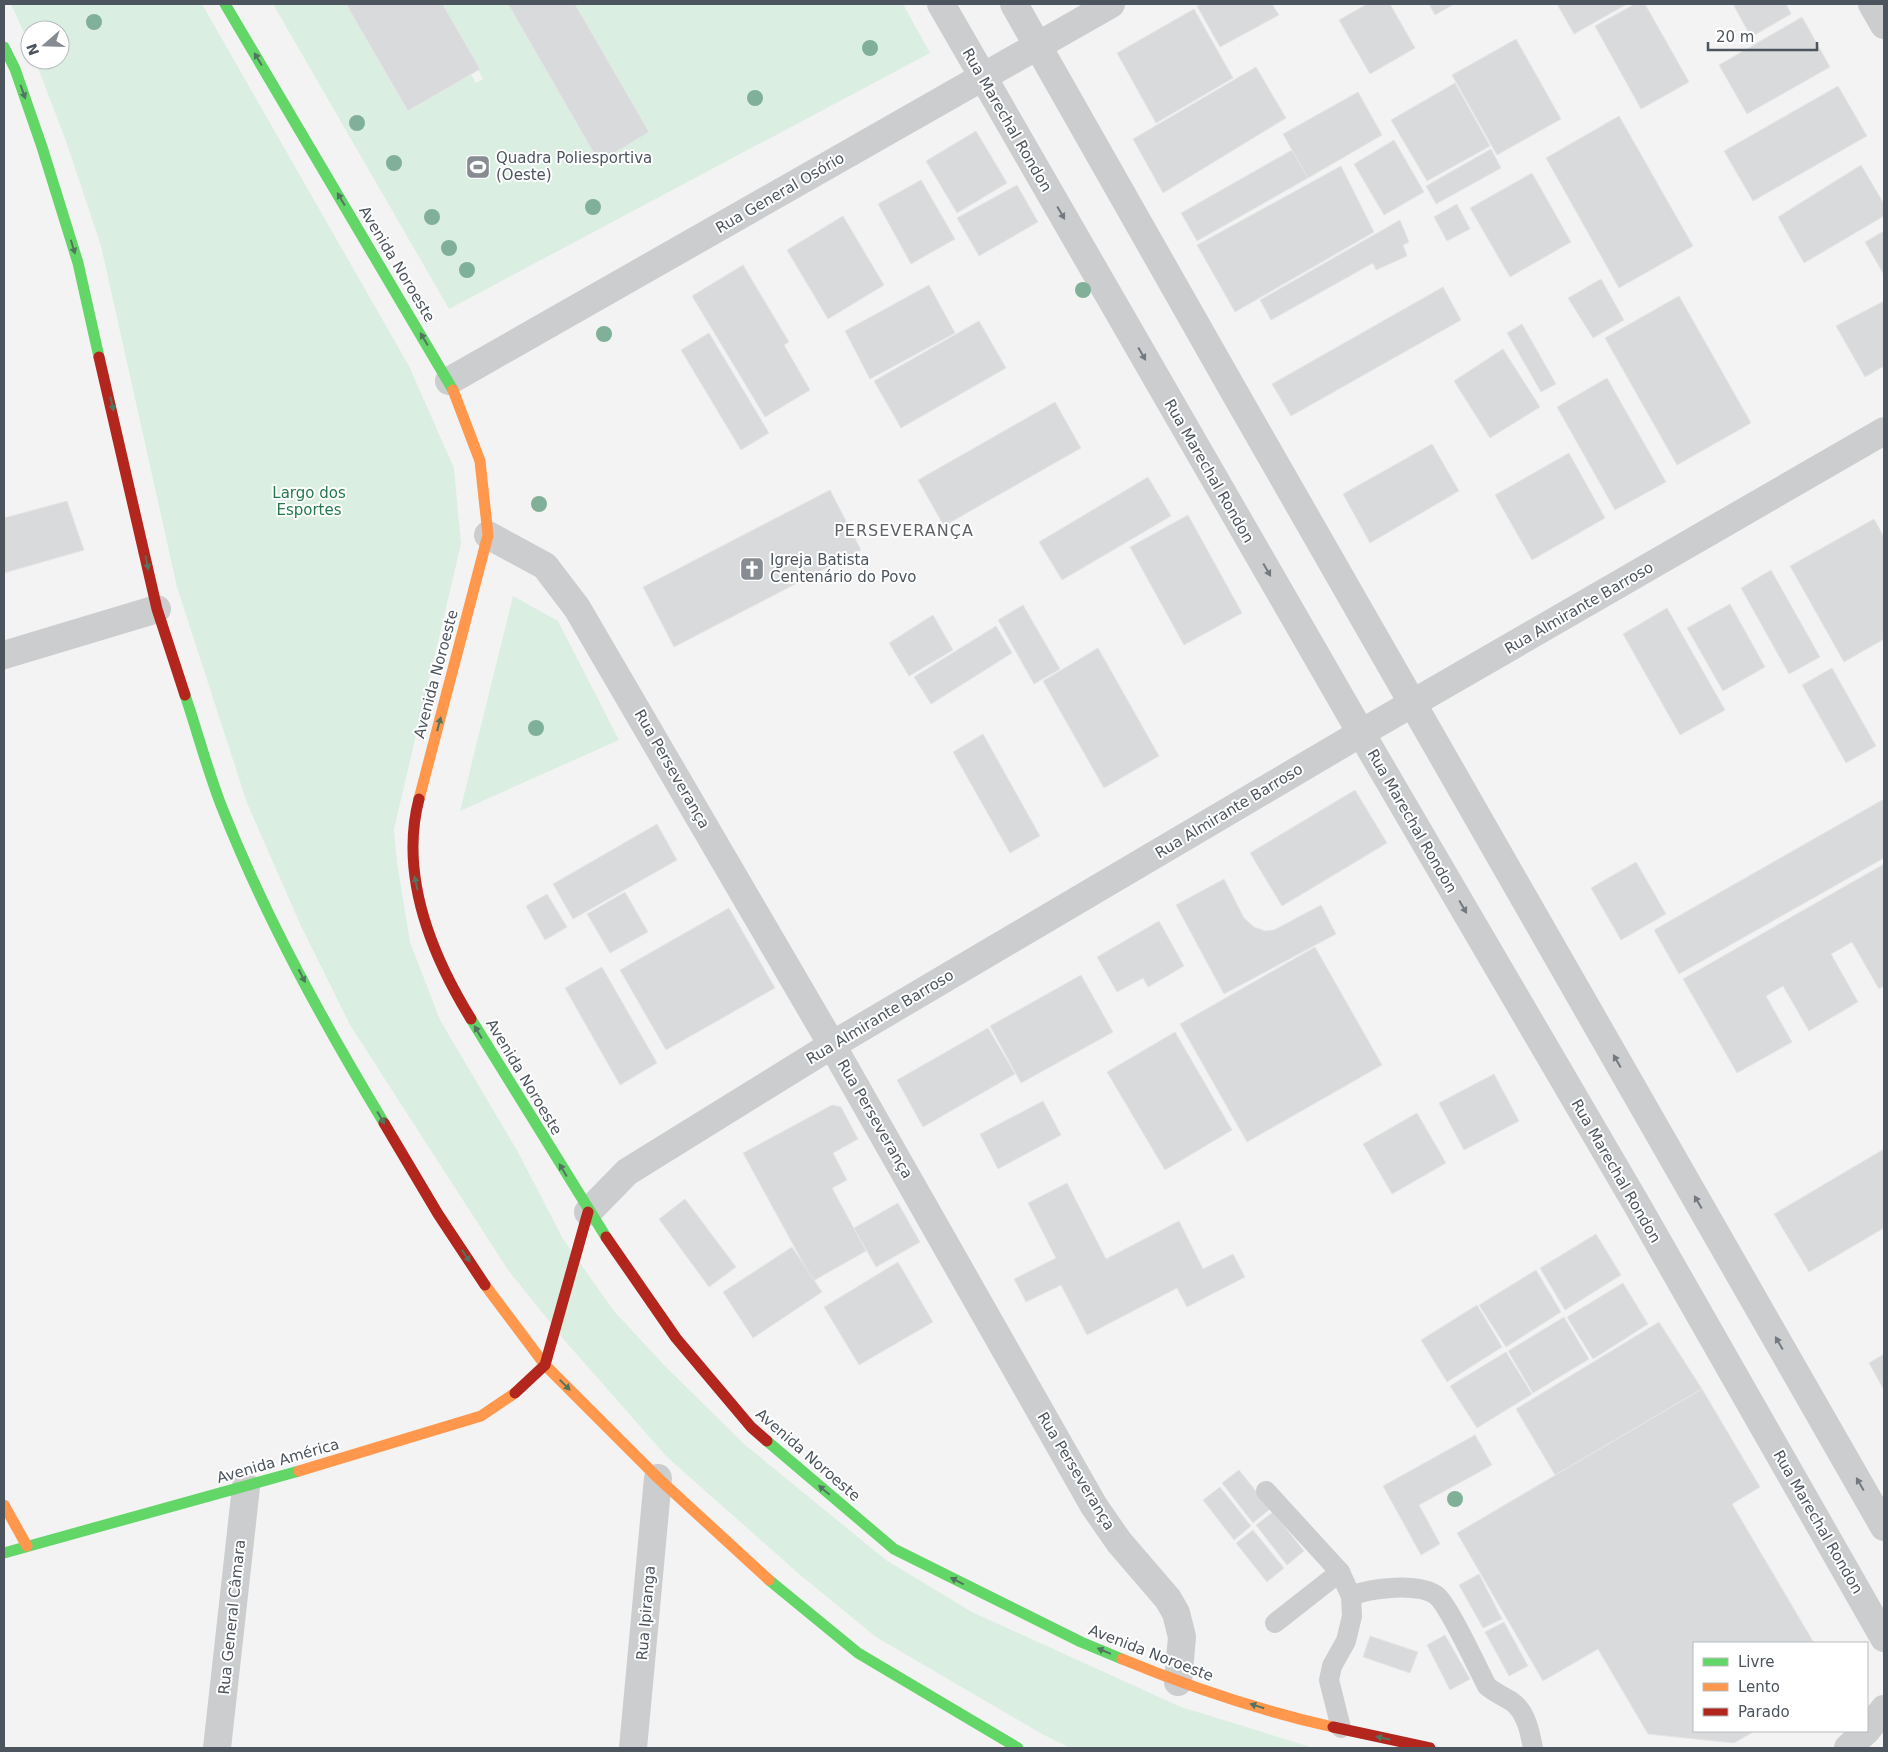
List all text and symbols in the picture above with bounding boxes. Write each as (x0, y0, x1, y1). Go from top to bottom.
north arrow (20, 20, 70, 70)
scale bar (1708, 20, 1817, 52)
text: 20 m (1716, 28, 1754, 46)
text: N (23, 41, 42, 58)
street label: Rua Marechal Rondon (958, 45, 1056, 195)
one-way arrow (254, 52, 263, 66)
one-way arrow (19, 85, 27, 100)
place label: Quadra Poliesportiva (Oeste) (496, 149, 652, 184)
street label: Rua General Osório (713, 149, 847, 237)
sports icon: Quadra Poliesportiva (Oeste) (465, 154, 491, 180)
one-way arrow (336, 192, 345, 205)
street label: Avenida Noroeste (355, 203, 439, 325)
one-way arrow (1056, 206, 1065, 220)
one-way arrow (69, 239, 77, 254)
one-way arrow (419, 332, 428, 345)
one-way arrow (1137, 347, 1146, 360)
street label: Rua Marechal Rondon (1160, 396, 1258, 546)
one-way arrow (108, 397, 116, 412)
park label: Largo dos Esportes (272, 484, 346, 519)
district label: PERSEVERANÇA (834, 521, 974, 540)
place label: Igreja Batista Centenário do Povo (770, 551, 917, 586)
one-way arrow (143, 556, 151, 571)
church icon: Igreja Batista Centenário do Povo (739, 556, 765, 582)
street label: Rua Almirante Barroso (1502, 558, 1656, 658)
one-way arrow (1262, 564, 1271, 577)
street label: Avenida Noroeste (410, 608, 462, 740)
street label: Rua Perseverança (631, 706, 713, 832)
one-way arrow (435, 716, 443, 731)
street label: Rua Marechal Rondon (1363, 746, 1461, 896)
street label: Rua Almirante Barroso (1152, 760, 1306, 862)
one-way arrow (412, 875, 420, 890)
one-way arrow (1458, 901, 1467, 914)
street label: Rua Almirante Barroso (803, 966, 957, 1068)
one-way arrow (298, 969, 306, 984)
street label: Avenida Noroeste (482, 1016, 566, 1138)
one-way arrow (474, 1025, 483, 1038)
one-way arrow (1613, 1055, 1622, 1068)
street label: Rua Perseverança (834, 1056, 916, 1182)
street label: Rua Marechal Rondon (1567, 1096, 1665, 1246)
one-way arrow (376, 1112, 385, 1125)
one-way arrow (558, 1164, 567, 1177)
one-way arrow (1694, 1196, 1703, 1209)
one-way arrow (461, 1250, 471, 1263)
one-way arrow (1775, 1336, 1783, 1351)
one-way arrow (559, 1379, 571, 1391)
street label: Avenida Noroeste (752, 1405, 864, 1505)
street label: Rua Perseverança (1034, 1409, 1118, 1533)
street label: Avenida América (215, 1435, 341, 1487)
street label: Rua Marechal Rondon (1769, 1447, 1867, 1597)
one-way arrow (1856, 1477, 1864, 1492)
one-way arrow (818, 1484, 831, 1495)
street label: Rua General Câmara (215, 1539, 249, 1695)
street label: Rua Ipiranga (633, 1565, 659, 1661)
one-way arrow (950, 1577, 965, 1585)
street label: Avenida Noroeste (1086, 1621, 1216, 1685)
legend (1693, 1642, 1868, 1732)
one-way arrow (1097, 1647, 1111, 1655)
text: Livre (1738, 1653, 1774, 1671)
text: Lento (1738, 1678, 1780, 1696)
one-way arrow (1249, 1702, 1264, 1709)
text: Parado (1738, 1703, 1790, 1721)
one-way arrow (1375, 1734, 1390, 1742)

